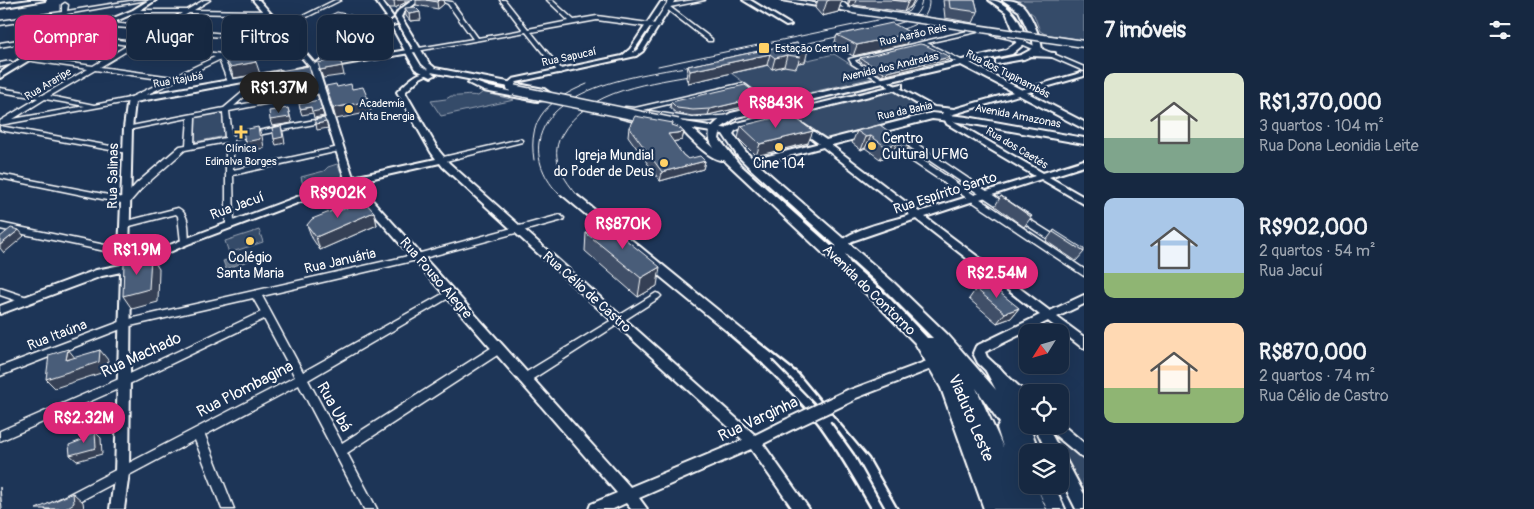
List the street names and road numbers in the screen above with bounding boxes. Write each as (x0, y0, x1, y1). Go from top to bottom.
street label: Rua Aarão Reis (878, 21, 948, 49)
street label: Rua Sapucaí (541, 45, 597, 69)
street label: Rua dos Tupinambás (964, 47, 1052, 101)
street label: Avenida dos Andradas (840, 49, 940, 85)
street label: Rua Araripe (22, 65, 74, 103)
street label: Rua Itajubá (152, 69, 204, 91)
street label: Rua da Bahia (876, 99, 934, 123)
street label: Avenida Amazonas (974, 101, 1062, 131)
street label: Rua dos Caetés (984, 124, 1051, 172)
street label: Rua Salinas (104, 142, 122, 209)
street label: Rua Espírito Santo (891, 168, 999, 218)
street label: Rua Jacuí (208, 188, 266, 224)
street label: Rua Pouso Alegre (396, 234, 476, 322)
street label: Avenida do Contorno (819, 241, 919, 339)
street label: Rua Januária (303, 245, 377, 277)
street label: Rua Célio de Castro (539, 248, 635, 337)
street label: Rua Itaúna (25, 316, 89, 354)
street label: Rua Machado (98, 328, 185, 382)
street label: Rua Plombagina (193, 356, 297, 422)
street label: Viaduto Leste (944, 371, 998, 465)
street label: Rua Ubá (312, 378, 356, 436)
street label: Rua Varginha (715, 392, 801, 446)

